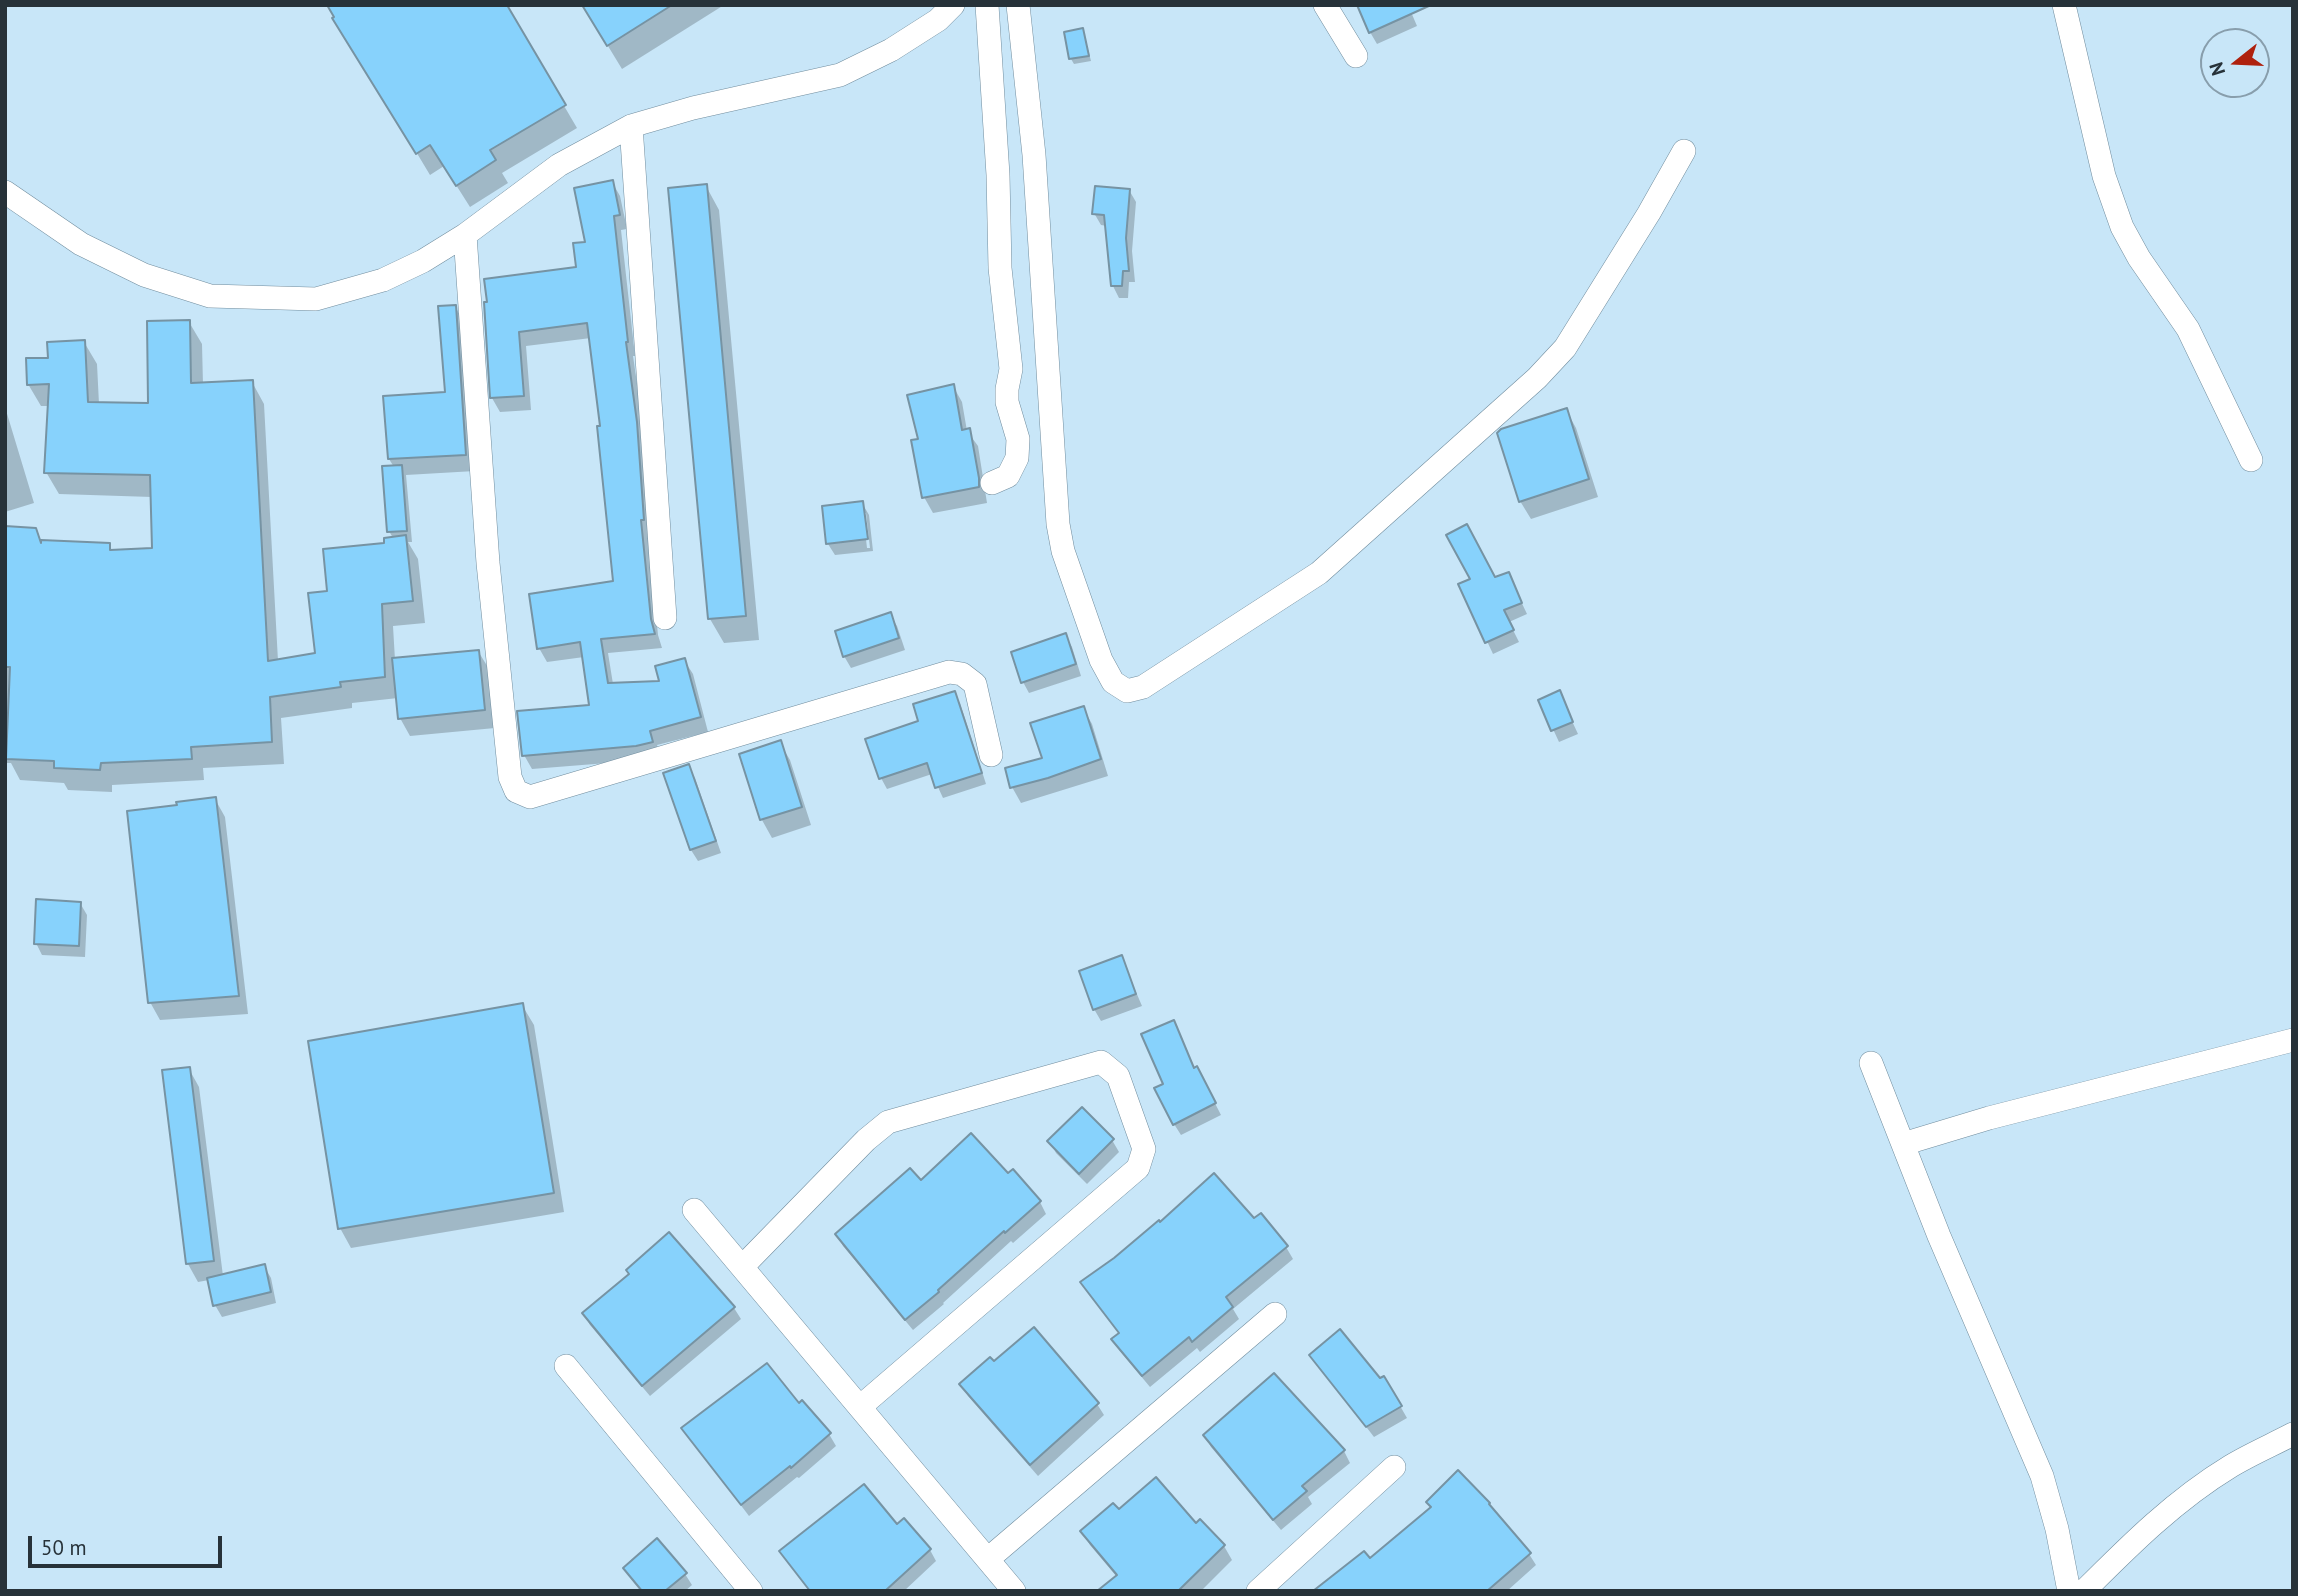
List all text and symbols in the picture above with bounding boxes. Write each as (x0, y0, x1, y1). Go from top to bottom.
north arrow (2200, 28, 2270, 98)
text: N (2204, 59, 2230, 79)
scale bar (32, 1522, 226, 1566)
text: 50 m (41, 1534, 87, 1561)

